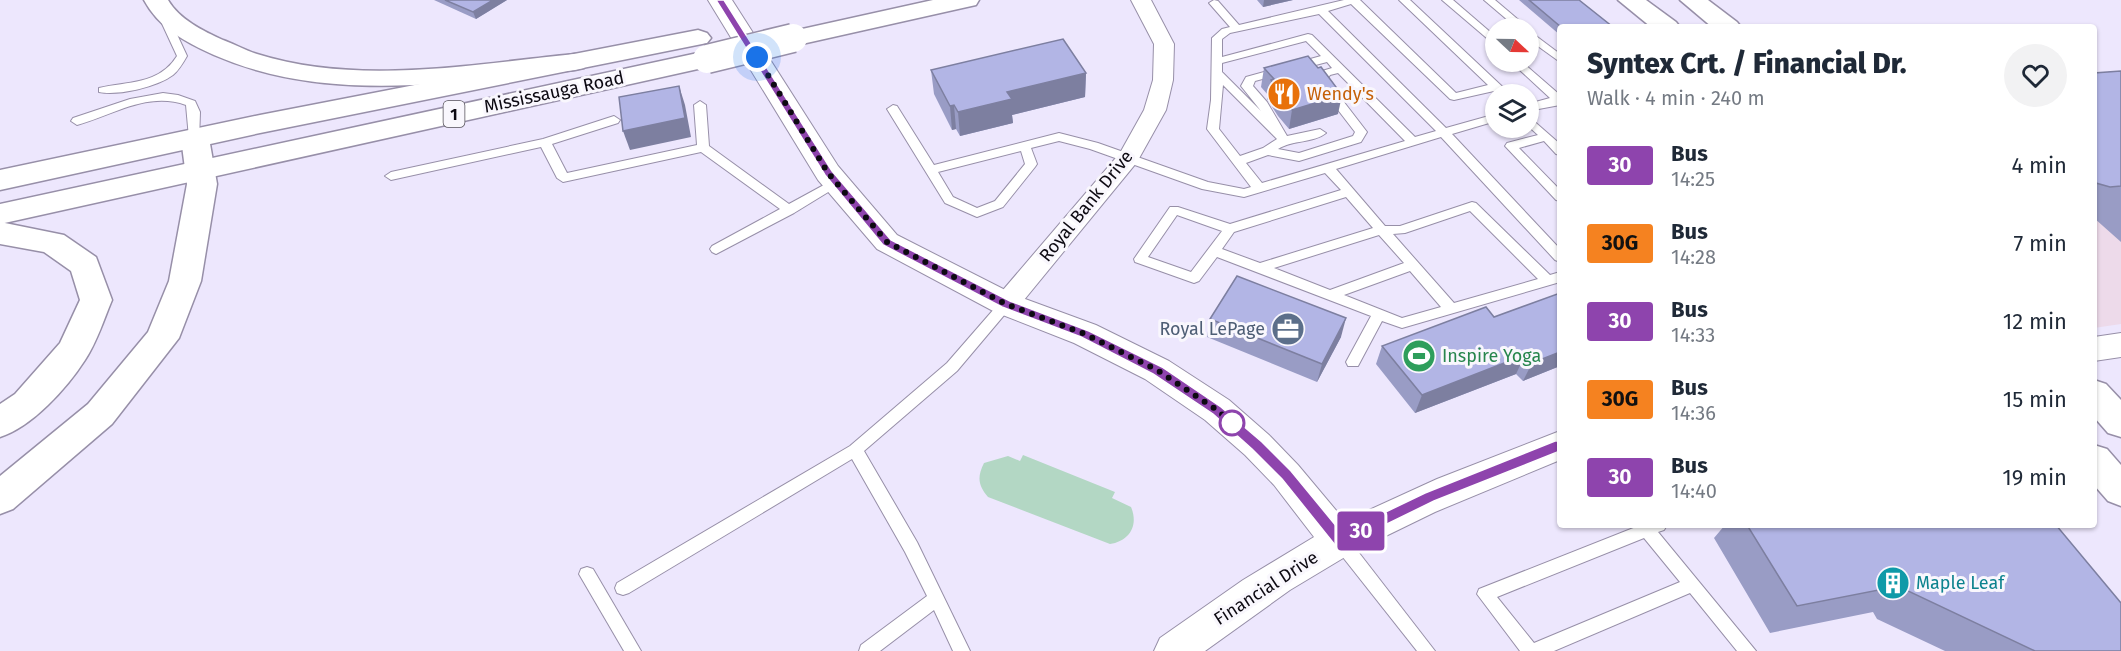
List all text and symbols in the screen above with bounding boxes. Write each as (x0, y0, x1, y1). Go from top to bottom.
north arrow (1485, 18, 1539, 72)
map controls (1485, 18, 1539, 138)
your location (742, 42, 772, 72)
button: heart (2004, 44, 2067, 107)
text: Syntex Crt. / Financial Dr. (1587, 47, 1907, 80)
street label: Mississauga Road (482, 66, 626, 118)
restaurant icon: Wendy's (1266, 76, 1302, 112)
place label: Wendy's (1307, 83, 1374, 105)
button: layers (1485, 84, 1539, 138)
text: Walk · 4 min · 240 m (1587, 86, 1765, 110)
road number: 1 (444, 101, 464, 127)
text: Bus (1671, 140, 1708, 167)
street label: Royal Bank Drive (1034, 146, 1138, 266)
text: 30 (1608, 152, 1632, 178)
text: 4 min (2012, 152, 2067, 179)
text: 14:25 (1671, 167, 1715, 191)
text: Bus (1671, 218, 1708, 245)
text: 30G (1602, 230, 1638, 256)
text: 7 min (2013, 230, 2067, 257)
text: 14:28 (1671, 245, 1716, 269)
text: Bus (1671, 296, 1708, 323)
text: 30 (1608, 308, 1632, 334)
text: 12 min (2003, 308, 2067, 335)
office icon: Royal LePage (1270, 311, 1306, 347)
place label: Royal LePage (1159, 318, 1265, 340)
text: 14:33 (1671, 323, 1715, 347)
sports icon: Inspire Yoga (1401, 338, 1437, 374)
place label: Inspire Yoga (1442, 345, 1541, 367)
text: Bus (1671, 374, 1708, 401)
text: 30G (1602, 386, 1638, 412)
text: 15 min (2003, 386, 2067, 413)
text: 14:36 (1671, 401, 1716, 425)
unlabelled marker (1219, 410, 1245, 436)
text: Bus (1671, 452, 1708, 479)
text: 30 (1608, 464, 1632, 490)
text: 19 min (2002, 464, 2067, 491)
text: 14:40 (1671, 479, 1717, 503)
line badge: 30 (1334, 512, 1388, 550)
text: 30 (1349, 518, 1373, 544)
street label: Financial Drive (1210, 546, 1322, 630)
building icon: Maple Leaf (1875, 565, 1911, 601)
place label: Maple Leaf (1916, 572, 2006, 594)

